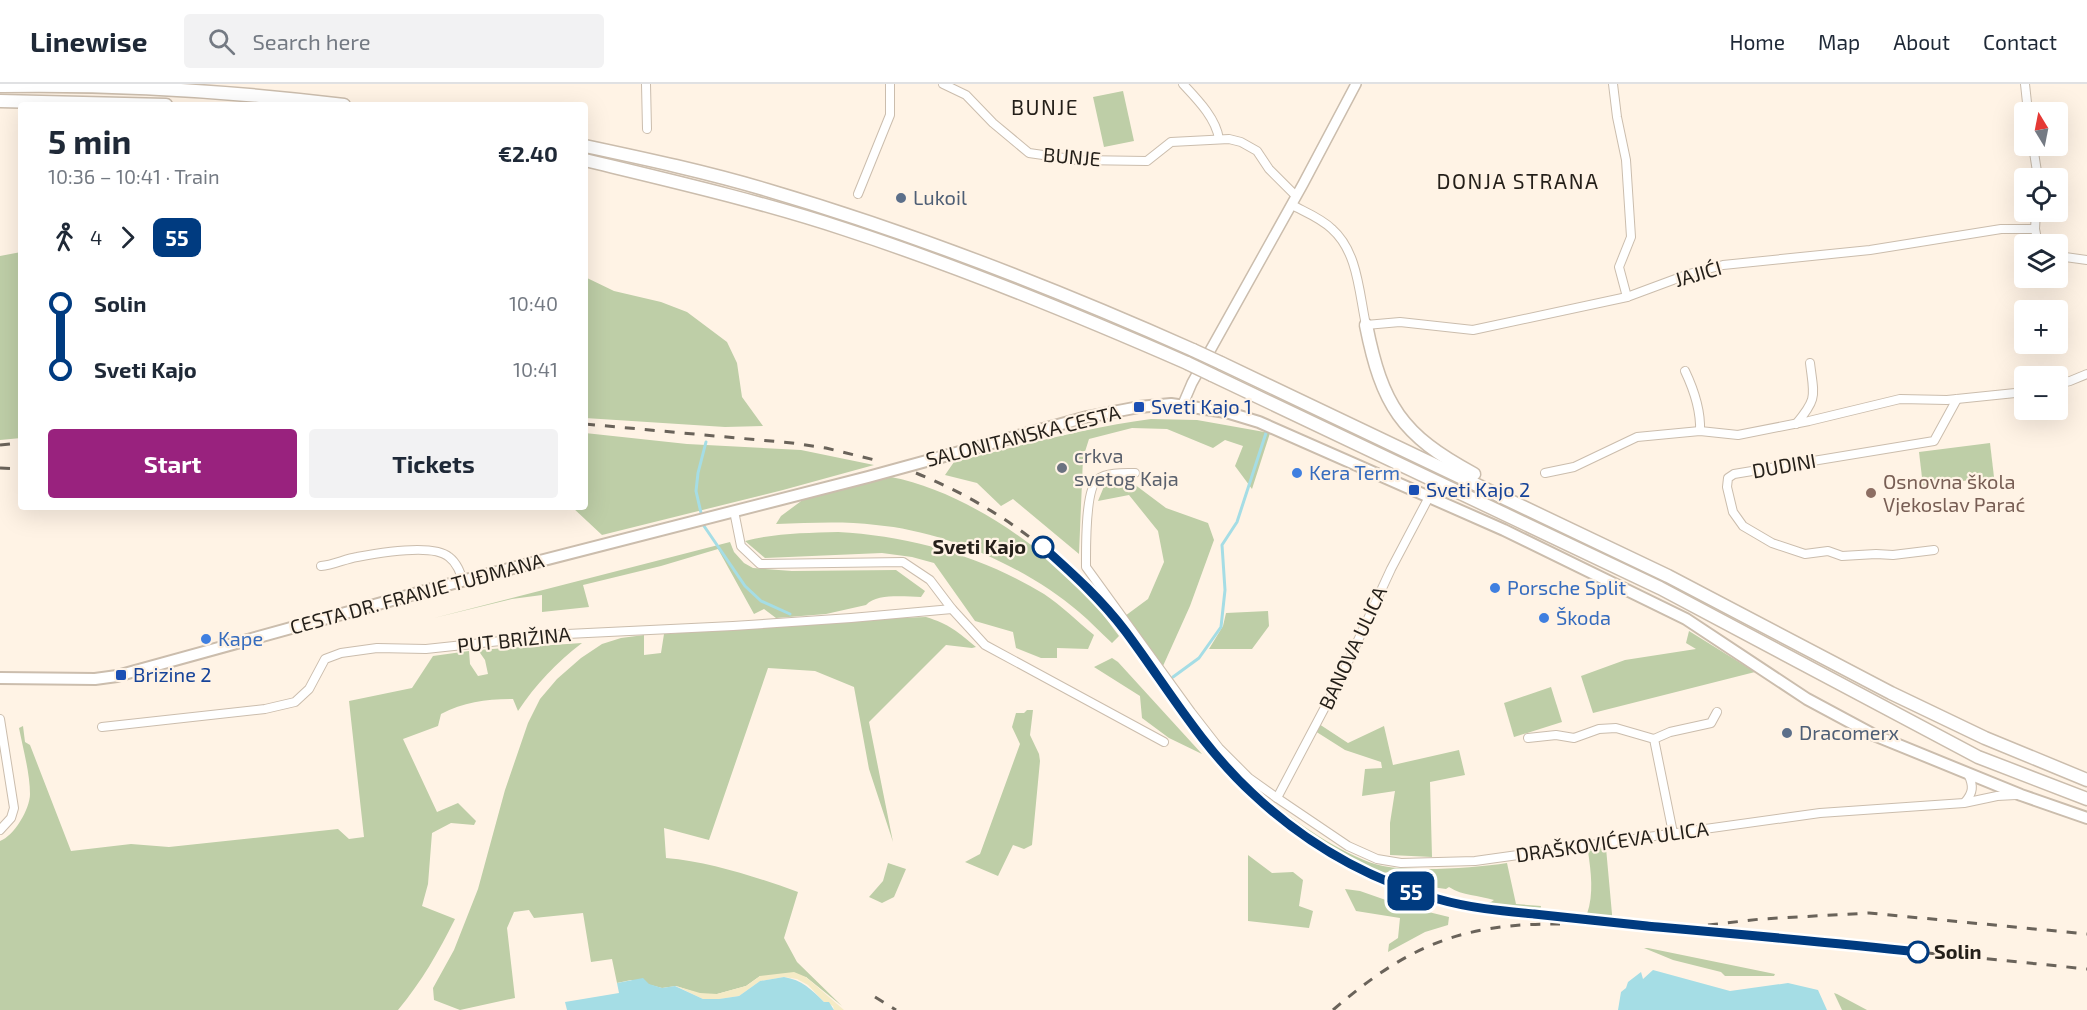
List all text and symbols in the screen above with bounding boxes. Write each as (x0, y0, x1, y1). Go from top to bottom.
search box (184, 14, 604, 68)
text: Linewise (30, 24, 148, 58)
icon: search (205, 25, 238, 58)
text: Search here (253, 28, 371, 54)
text: Home (1729, 29, 1785, 54)
text: Map (1818, 29, 1860, 54)
text: About (1893, 29, 1950, 54)
text: Contact (1983, 29, 2057, 54)
district label: BUNJE (1011, 94, 1079, 119)
north arrow (2014, 102, 2068, 156)
map controls (2014, 102, 2068, 420)
text: 5 min (48, 121, 131, 161)
text: €2.40 (498, 140, 558, 166)
street label: BUNJE (1042, 142, 1102, 170)
text: 10:36 – 10:41 · Train (48, 164, 220, 188)
district label: DONJA STRANA (1436, 168, 1600, 193)
button: locate (2014, 168, 2068, 222)
place label: Lukoil (913, 185, 967, 209)
marker: Lukoil (894, 191, 908, 205)
icon: walk (48, 221, 81, 254)
icon: forward (111, 221, 144, 254)
text: 4 (90, 225, 102, 249)
text: 55 (165, 225, 189, 250)
button: layers (2014, 234, 2068, 288)
street label: JAJIĆI (1671, 255, 1724, 291)
text: Solin (94, 290, 146, 316)
text: 10:40 (509, 291, 558, 315)
button: + (2014, 300, 2068, 354)
text: Sveti Kajo (94, 356, 197, 382)
text: 10:41 (513, 357, 558, 381)
button: − (2014, 366, 2068, 420)
place label: Sveti Kajo 1 (1151, 394, 1252, 418)
street label: SALONITANSKA CESTA (923, 399, 1123, 471)
marker: Sveti Kajo 1 (1132, 400, 1146, 414)
button: Start (48, 429, 297, 498)
button: Tickets (309, 429, 558, 498)
place label: crkva svetog Kaja (1074, 443, 1179, 490)
street label: DUDINI (1750, 448, 1818, 482)
place label: Kera Term (1309, 460, 1400, 484)
marker: crkva svetog Kaja (1055, 461, 1069, 475)
marker: Kera Term (1290, 466, 1304, 480)
place label: Osnovna škola Vjekoslav Parać (1883, 469, 2026, 516)
place label: Sveti Kajo 2 (1426, 477, 1530, 501)
marker: Sveti Kajo 2 (1407, 483, 1421, 497)
marker: Osnovna škola Vjekoslav Parać (1864, 486, 1878, 500)
place label: Sveti Kajo (933, 534, 1026, 558)
marker: Sveti Kajo (1032, 536, 1054, 558)
street label: CESTA DR. FRANJE TUĐMANA (287, 547, 547, 639)
place label: Porsche Split (1507, 575, 1627, 599)
marker: Porsche Split (1488, 581, 1502, 595)
street label: BANOVA ULICA (1313, 582, 1391, 713)
place label: Škoda (1556, 605, 1611, 629)
marker: Škoda (1537, 611, 1551, 625)
street label: PUT BRIŽINA (456, 621, 572, 657)
place label: Kape (218, 626, 263, 650)
marker: Kape (199, 632, 213, 646)
place label: Brizine 2 (133, 662, 212, 686)
marker: Brizine 2 (114, 668, 128, 682)
place label: Dracomerx (1799, 720, 1900, 744)
marker: Dracomerx (1780, 726, 1794, 740)
street label: DRAŠKOVIĆEVA ULICA (1514, 816, 1710, 866)
line badge: 55 (1384, 872, 1438, 910)
text: 55 (1399, 879, 1423, 904)
place label: Solin (1934, 939, 1982, 963)
marker: Solin (1907, 941, 1929, 963)

